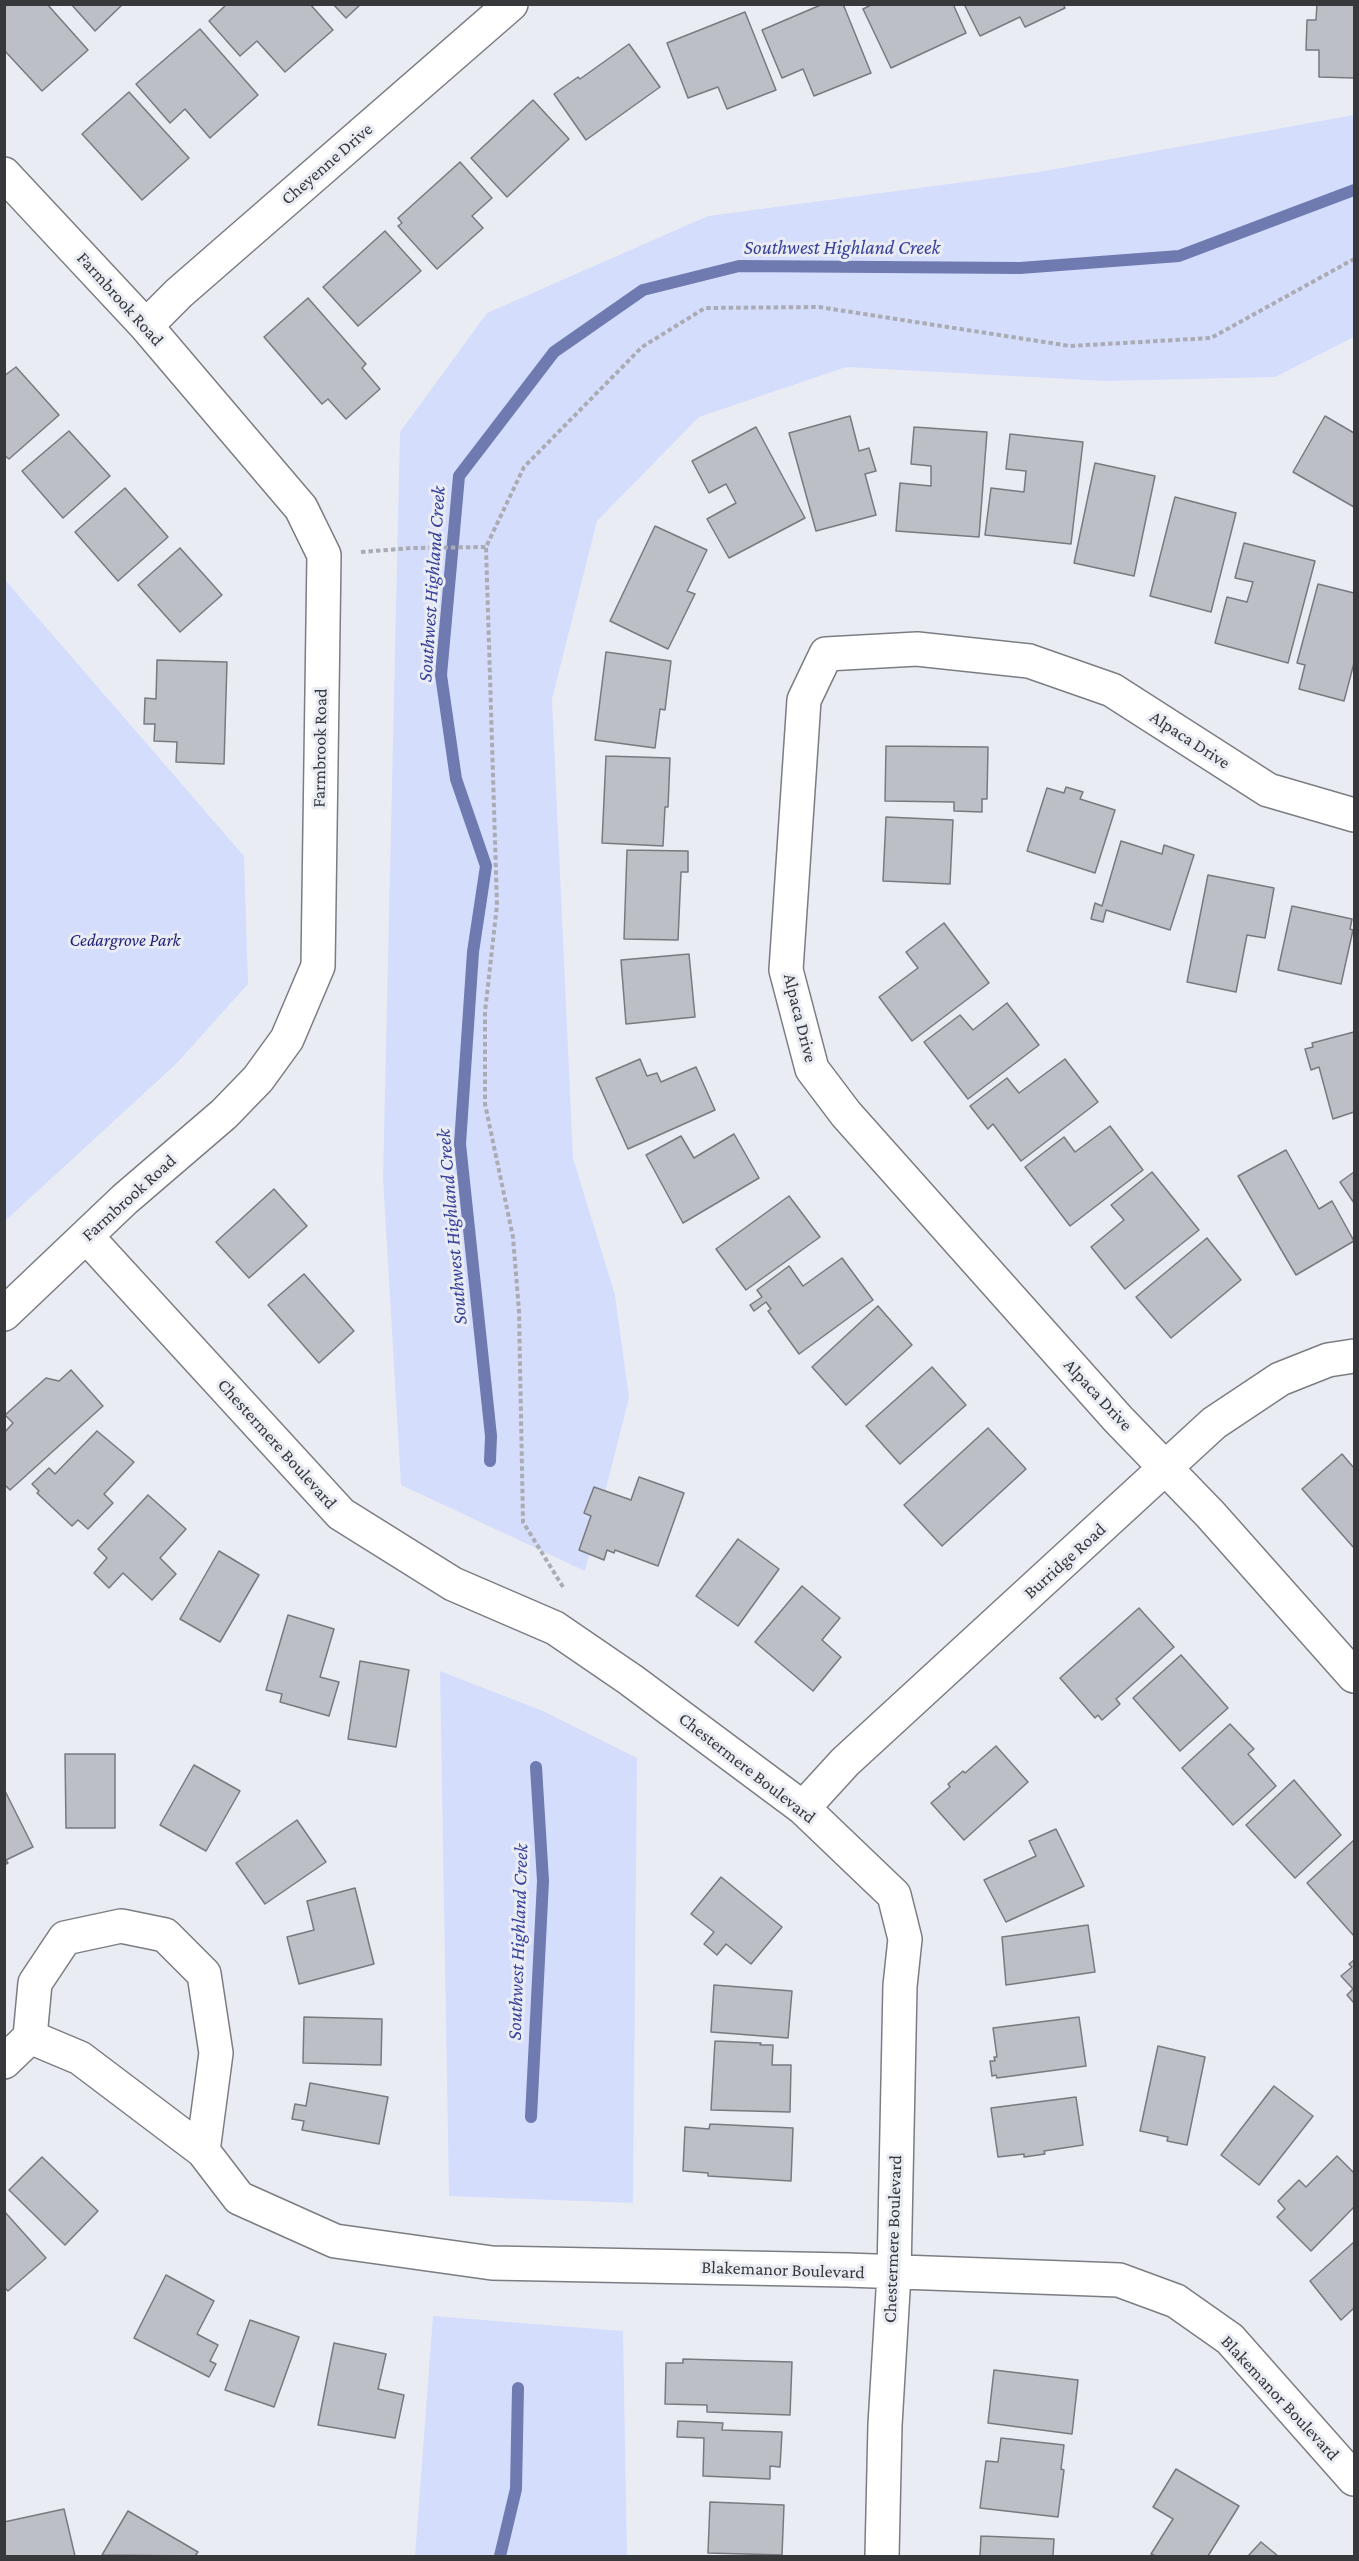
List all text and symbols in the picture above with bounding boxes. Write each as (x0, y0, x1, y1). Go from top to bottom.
street label: Cheyenne Drive (277, 118, 377, 210)
water label: Southwest Highland Creek (744, 236, 940, 260)
street label: Farmbrook Road (72, 247, 168, 351)
water label: Southwest Highland Creek (413, 485, 451, 683)
street label: Farmbrook Road (308, 688, 332, 808)
street label: Alpaca Drive (1146, 706, 1234, 774)
park label: Cedargrove Park (70, 929, 180, 951)
street label: Alpaca Drive (779, 971, 821, 1065)
water label: Southwest Highland Creek (431, 1128, 473, 1326)
street label: Farmbrook Road (77, 1150, 181, 1246)
street label: Alpaca Drive (1059, 1354, 1137, 1436)
street label: Chestermere Boulevard (213, 1374, 341, 1514)
street label: Burridge Road (1020, 1519, 1110, 1603)
street label: Chestermere Boulevard (674, 1708, 820, 1828)
water label: Southwest Highland Creek (503, 1843, 533, 2041)
street label: Chestermere Boulevard (879, 2155, 907, 2323)
street label: Blakemanor Boulevard (701, 2256, 865, 2284)
street label: Blakemanor Boulevard (1216, 2331, 1344, 2465)

